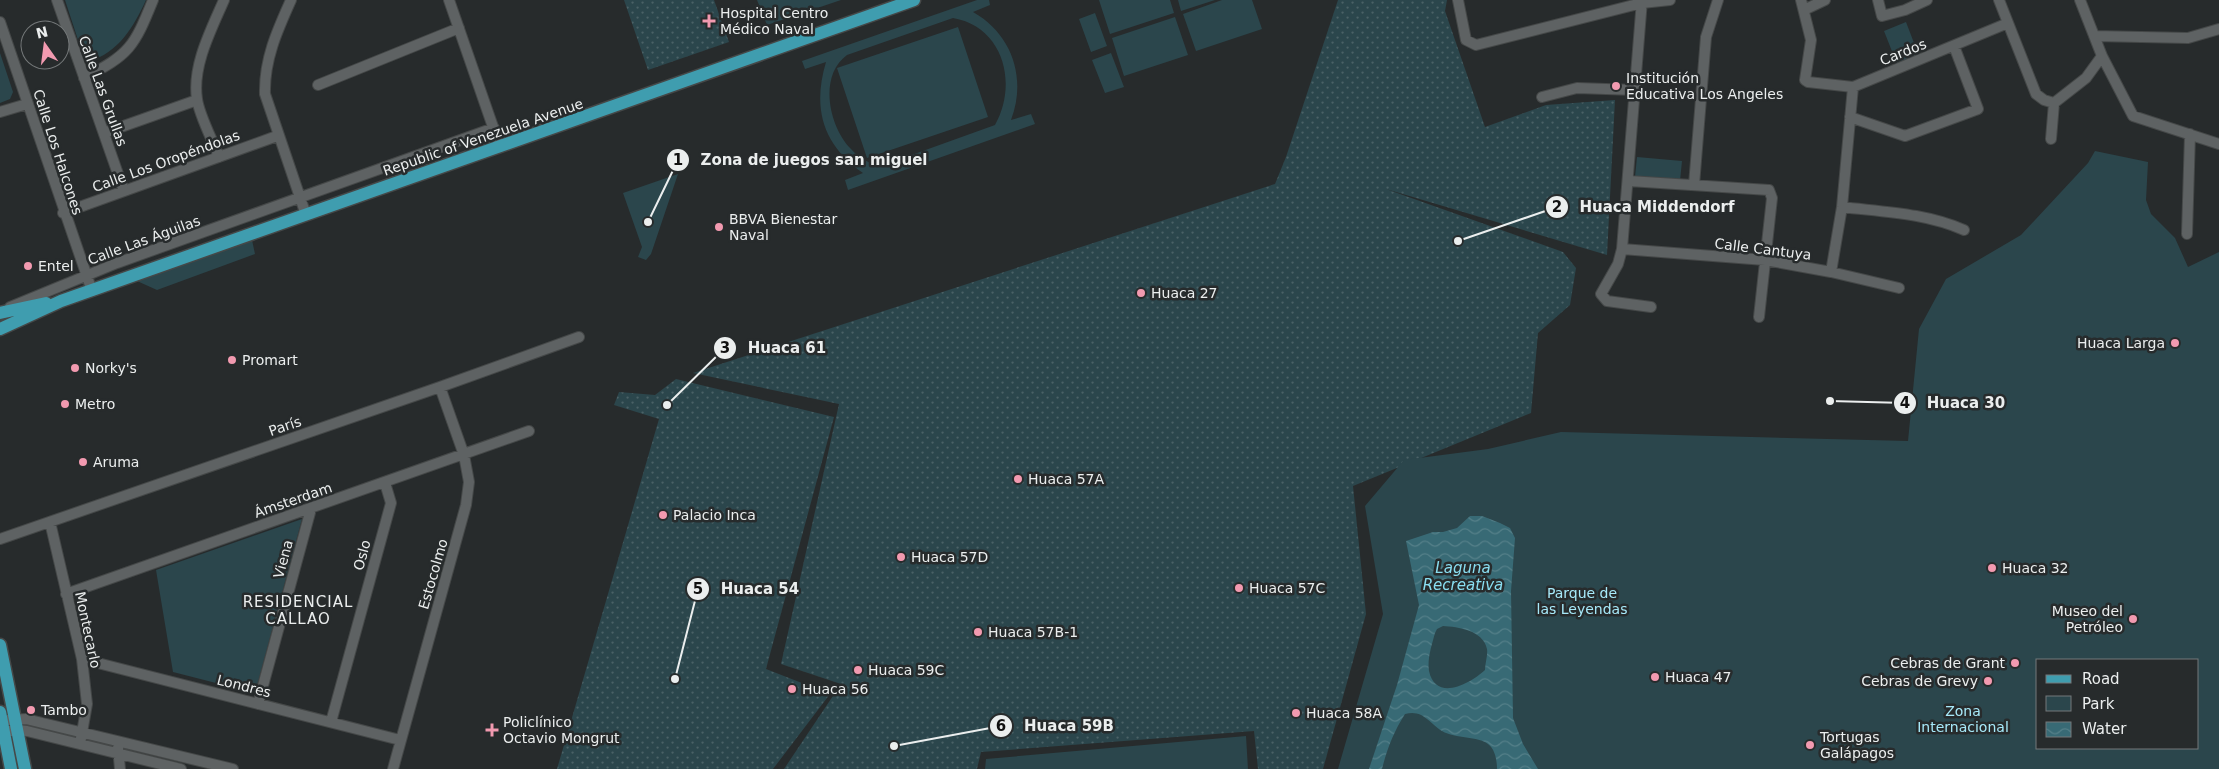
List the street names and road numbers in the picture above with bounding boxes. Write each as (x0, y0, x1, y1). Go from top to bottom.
street label: Calle Las Grullas (76, 34, 130, 148)
street label: Cardos (1877, 35, 1929, 69)
street label: Calle Los Halcones (30, 87, 86, 217)
street label: Republic of Venezuela Avenue (381, 95, 585, 179)
street label: Calle Los Oropéndolas (90, 127, 242, 195)
street label: Calle Las Águilas (86, 212, 202, 268)
street label: Calle Cantuya (1714, 235, 1812, 263)
street label: París (267, 413, 303, 439)
street label: Ámsterdam (252, 479, 334, 521)
street label: Estocolmo (415, 537, 451, 611)
street label: Viena (270, 538, 296, 580)
street label: Oslo (350, 538, 374, 572)
street label: Montecarlo (72, 590, 104, 670)
street label: Londres (215, 672, 273, 700)

